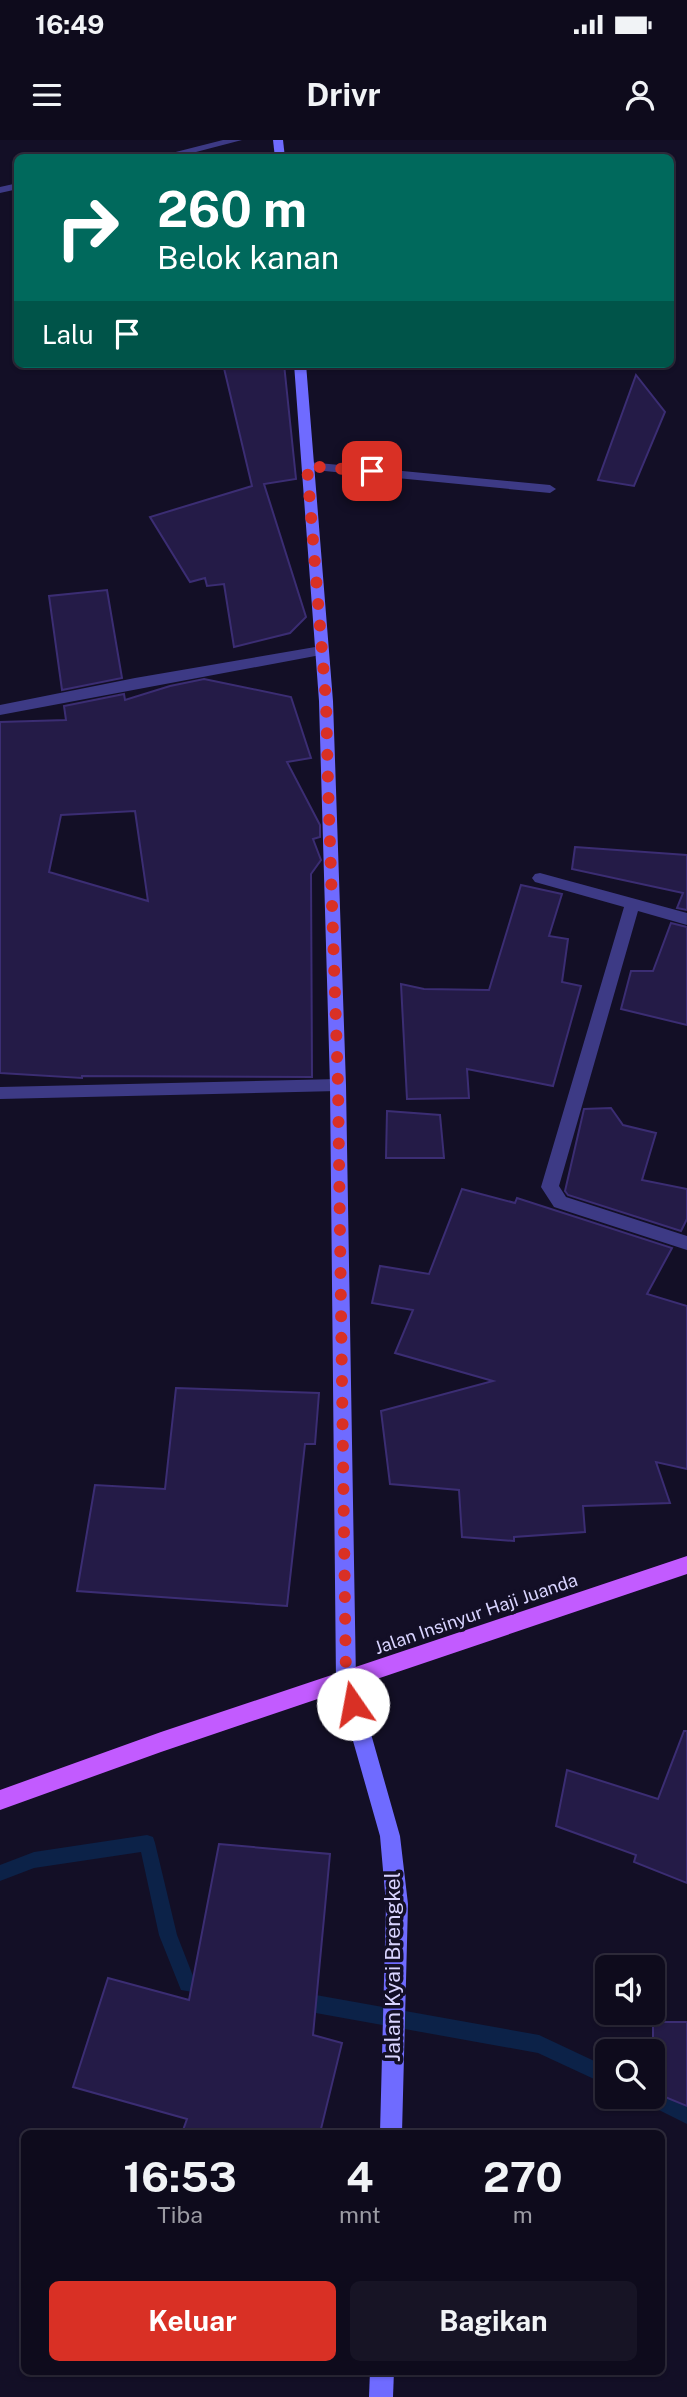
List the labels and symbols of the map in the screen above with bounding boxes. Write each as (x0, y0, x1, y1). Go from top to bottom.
pin (342, 441, 402, 501)
street label: Jalan Insinyur Haji Juanda (371, 1569, 580, 1658)
position arrow (316, 1667, 390, 1741)
street label: Jalan Kyai Brengkel (380, 1872, 405, 2062)

